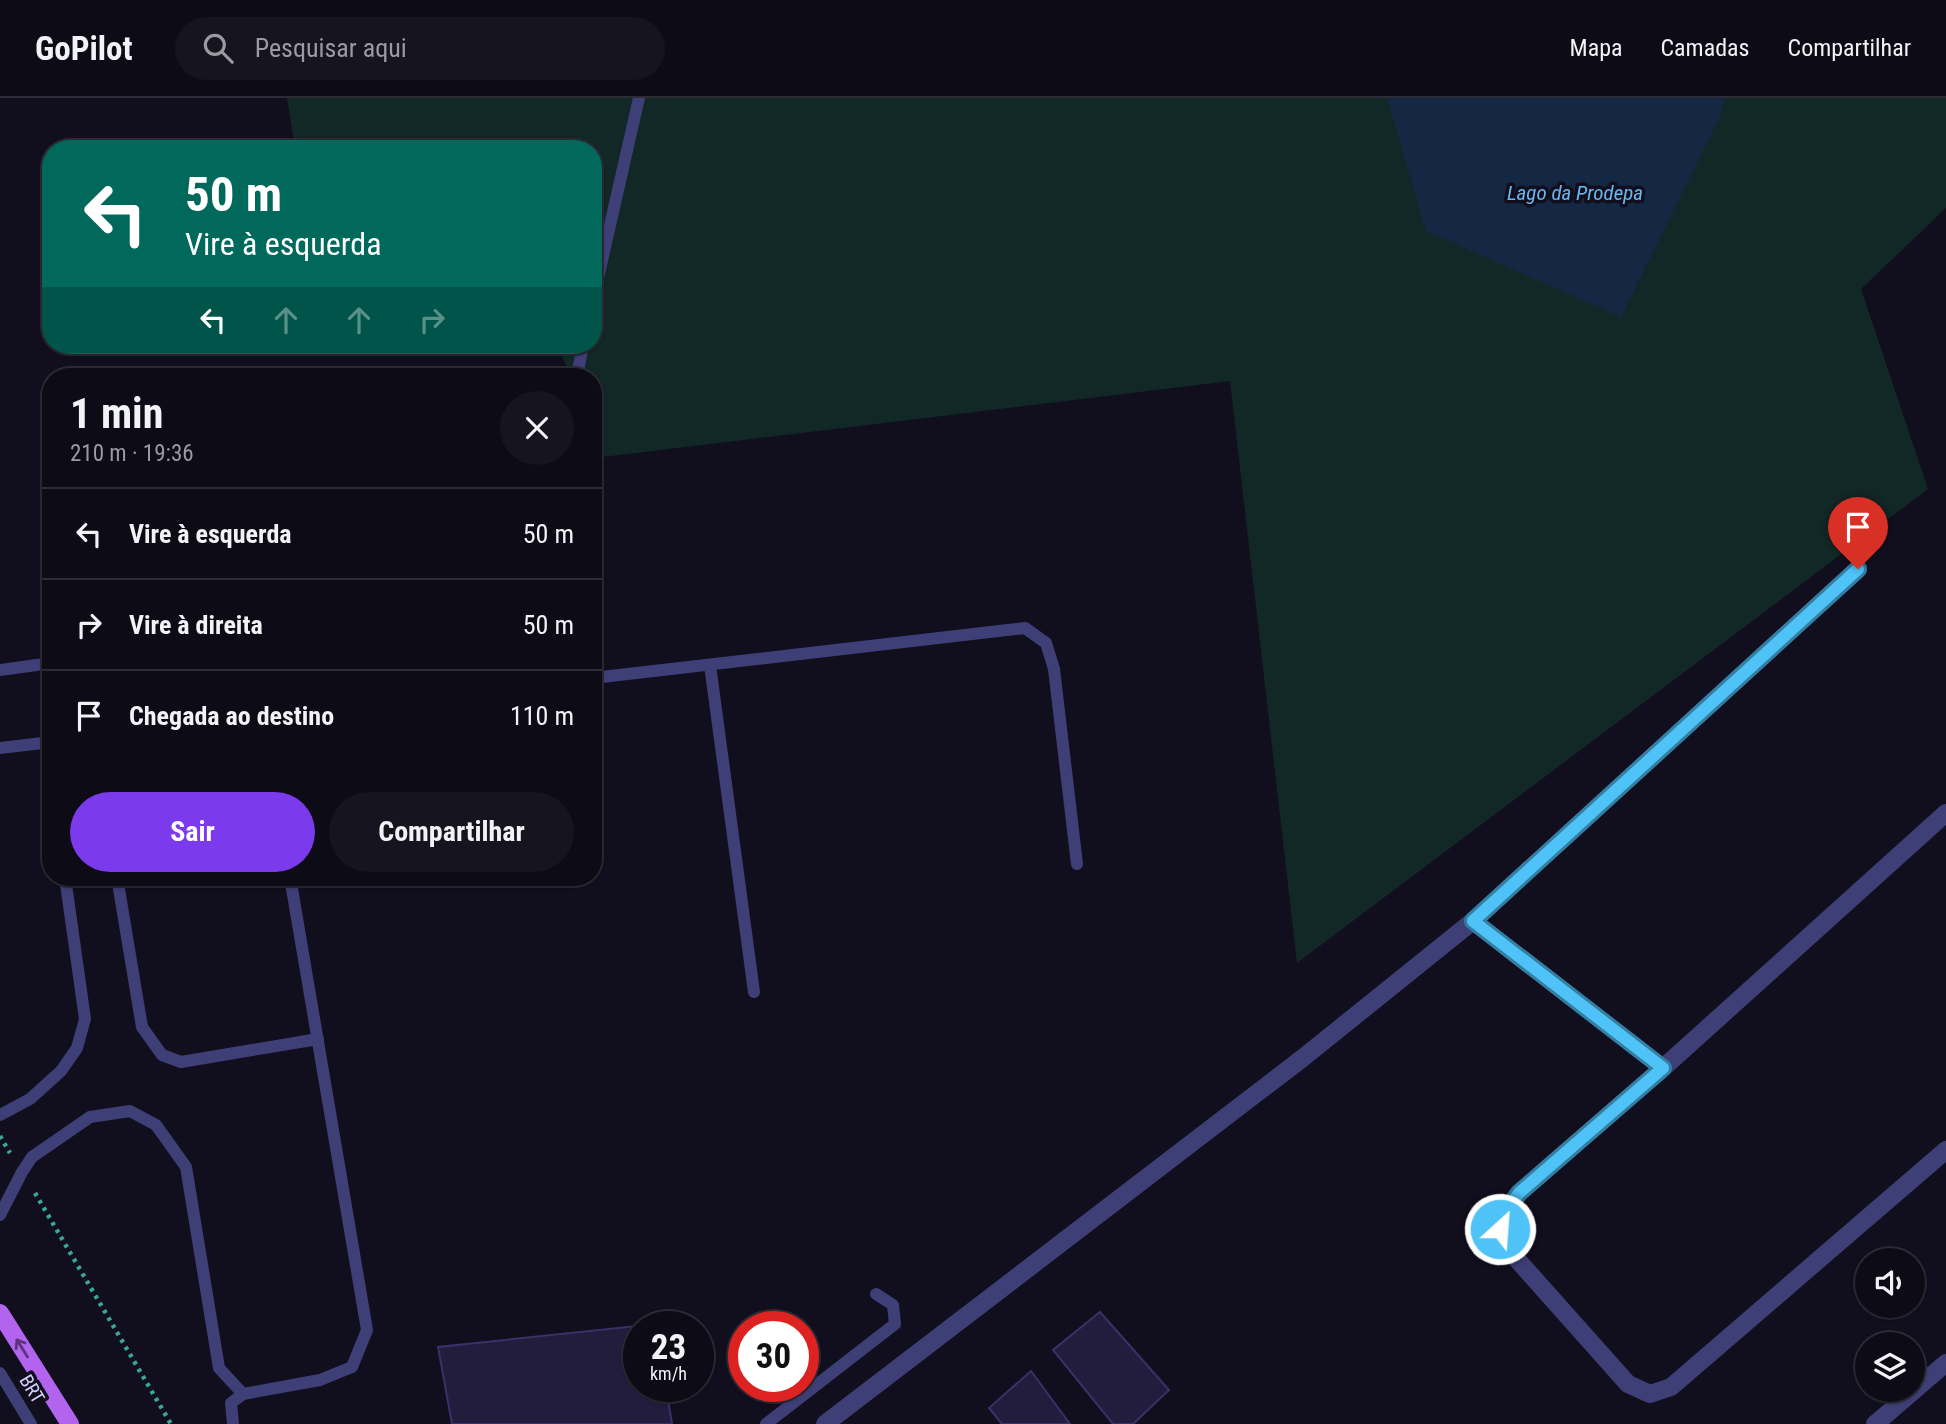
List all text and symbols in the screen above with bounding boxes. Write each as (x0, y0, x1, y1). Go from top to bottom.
search box (175, 17, 665, 80)
text: GoPilot (35, 29, 133, 68)
icon: search (199, 29, 237, 67)
text: Pesquisar aqui (255, 33, 407, 63)
text: Mapa (1570, 34, 1623, 62)
text: Camadas (1661, 34, 1750, 62)
text: Compartilhar (1788, 34, 1911, 62)
text: 50 m (185, 166, 282, 223)
icon: left (70, 168, 161, 259)
water label: Lago da Prodepa (1507, 181, 1643, 205)
text: Vire à esquerda (185, 225, 381, 263)
icon: left (194, 301, 232, 339)
icon: ahead (267, 301, 305, 339)
icon: ahead (340, 301, 378, 339)
icon: right (413, 301, 451, 339)
text: 1 min (70, 389, 163, 438)
button: close (500, 391, 574, 465)
text: 210 m · 19:36 (70, 440, 194, 467)
pin (1828, 497, 1888, 569)
icon: arrive (1839, 508, 1877, 546)
icon: left (70, 515, 108, 553)
text: Vire à esquerda (129, 519, 292, 549)
text: 50 m (523, 519, 574, 549)
icon: right (70, 606, 108, 644)
text: Vire à direita (129, 610, 263, 640)
text: 50 m (523, 610, 574, 640)
icon: arrive (70, 697, 108, 735)
text: Chegada ao destino (129, 701, 334, 731)
text: 110 m (510, 701, 574, 731)
button: Sair (70, 792, 315, 872)
button: Compartilhar (329, 792, 574, 872)
position arrow (1463, 1192, 1537, 1266)
map controls (1855, 1248, 1925, 1402)
button: sound (1855, 1248, 1925, 1318)
speed limit sign: 30 (728, 1311, 819, 1402)
text: 23 (651, 1327, 686, 1368)
button: layers (1855, 1332, 1925, 1402)
one-way arrow (14, 1338, 28, 1358)
text: km/h (650, 1363, 687, 1384)
street label: BRT (15, 1370, 50, 1408)

